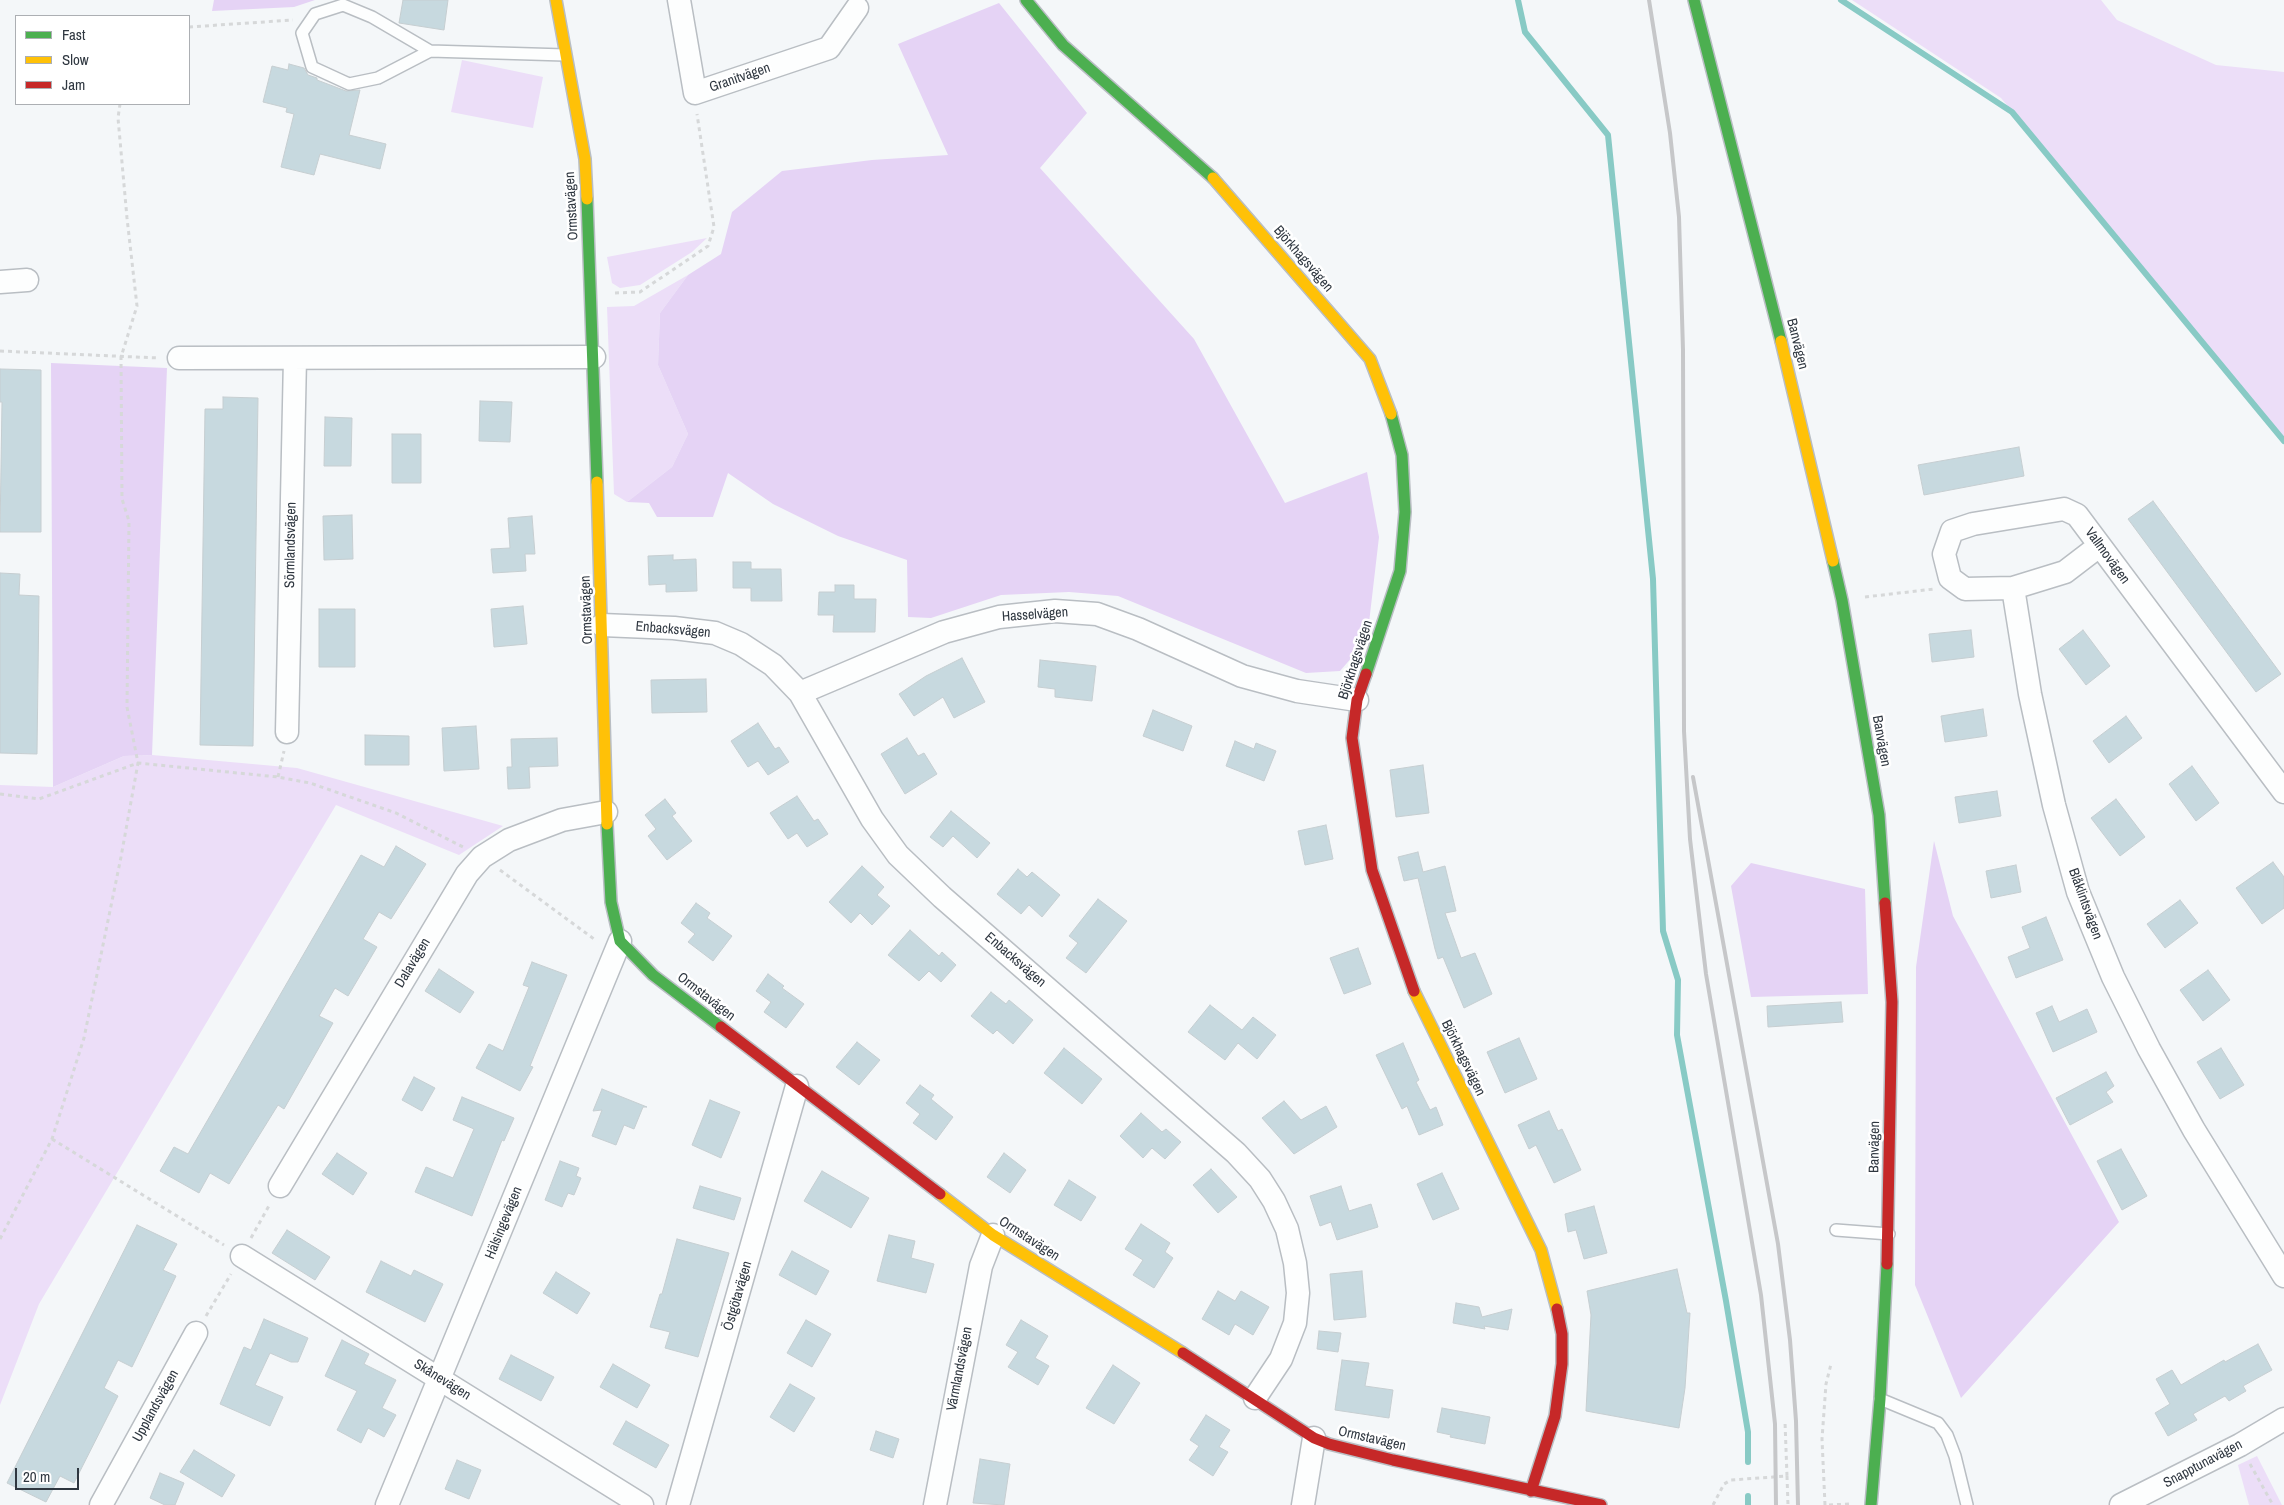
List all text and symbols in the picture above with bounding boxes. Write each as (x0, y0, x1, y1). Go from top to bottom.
legend (15, 15, 190, 105)
text: Fast (62, 24, 85, 45)
text: Slow (62, 49, 89, 70)
street label: Granitvägen (707, 60, 773, 96)
text: Jam (62, 74, 85, 95)
street label: Ormstavägen (562, 171, 582, 241)
street label: Björkhagsvägen (1270, 222, 1336, 296)
street label: Banvägen (1783, 317, 1811, 371)
street label: Sörmlandsvägen (282, 502, 300, 588)
street label: Vallmovägen (2081, 525, 2133, 587)
street label: Ormstavägen (577, 575, 597, 645)
street label: Hasselvägen (1001, 604, 1069, 626)
street label: Enbacksvägen (635, 618, 711, 642)
street label: Björkhagsvägen (1335, 618, 1377, 702)
street label: Banvägen (1868, 714, 1894, 768)
street label: Blåklintsvägen (2064, 866, 2106, 942)
street label: Enbacksvägen (981, 929, 1049, 991)
street label: Dalavägen (392, 935, 434, 991)
street label: Ormstavägen (674, 969, 738, 1025)
street label: Björkhagsvägen (1437, 1017, 1489, 1099)
street label: Banvägen (1866, 1121, 1884, 1173)
street label: Hälsingevägen (482, 1184, 526, 1262)
street label: Ormstavägen (996, 1213, 1062, 1265)
street label: Östgötavägen (720, 1259, 756, 1333)
street label: Värmlandsvägen (944, 1326, 976, 1412)
street label: Skånevägen (410, 1356, 474, 1404)
street label: Upplandsvägen (129, 1367, 183, 1445)
street label: Ormstavägen (1337, 1423, 1407, 1455)
street label: Snapptunavägen (2161, 1436, 2245, 1492)
scale bar (18, 1458, 81, 1490)
text: 20 m (23, 1466, 50, 1487)

